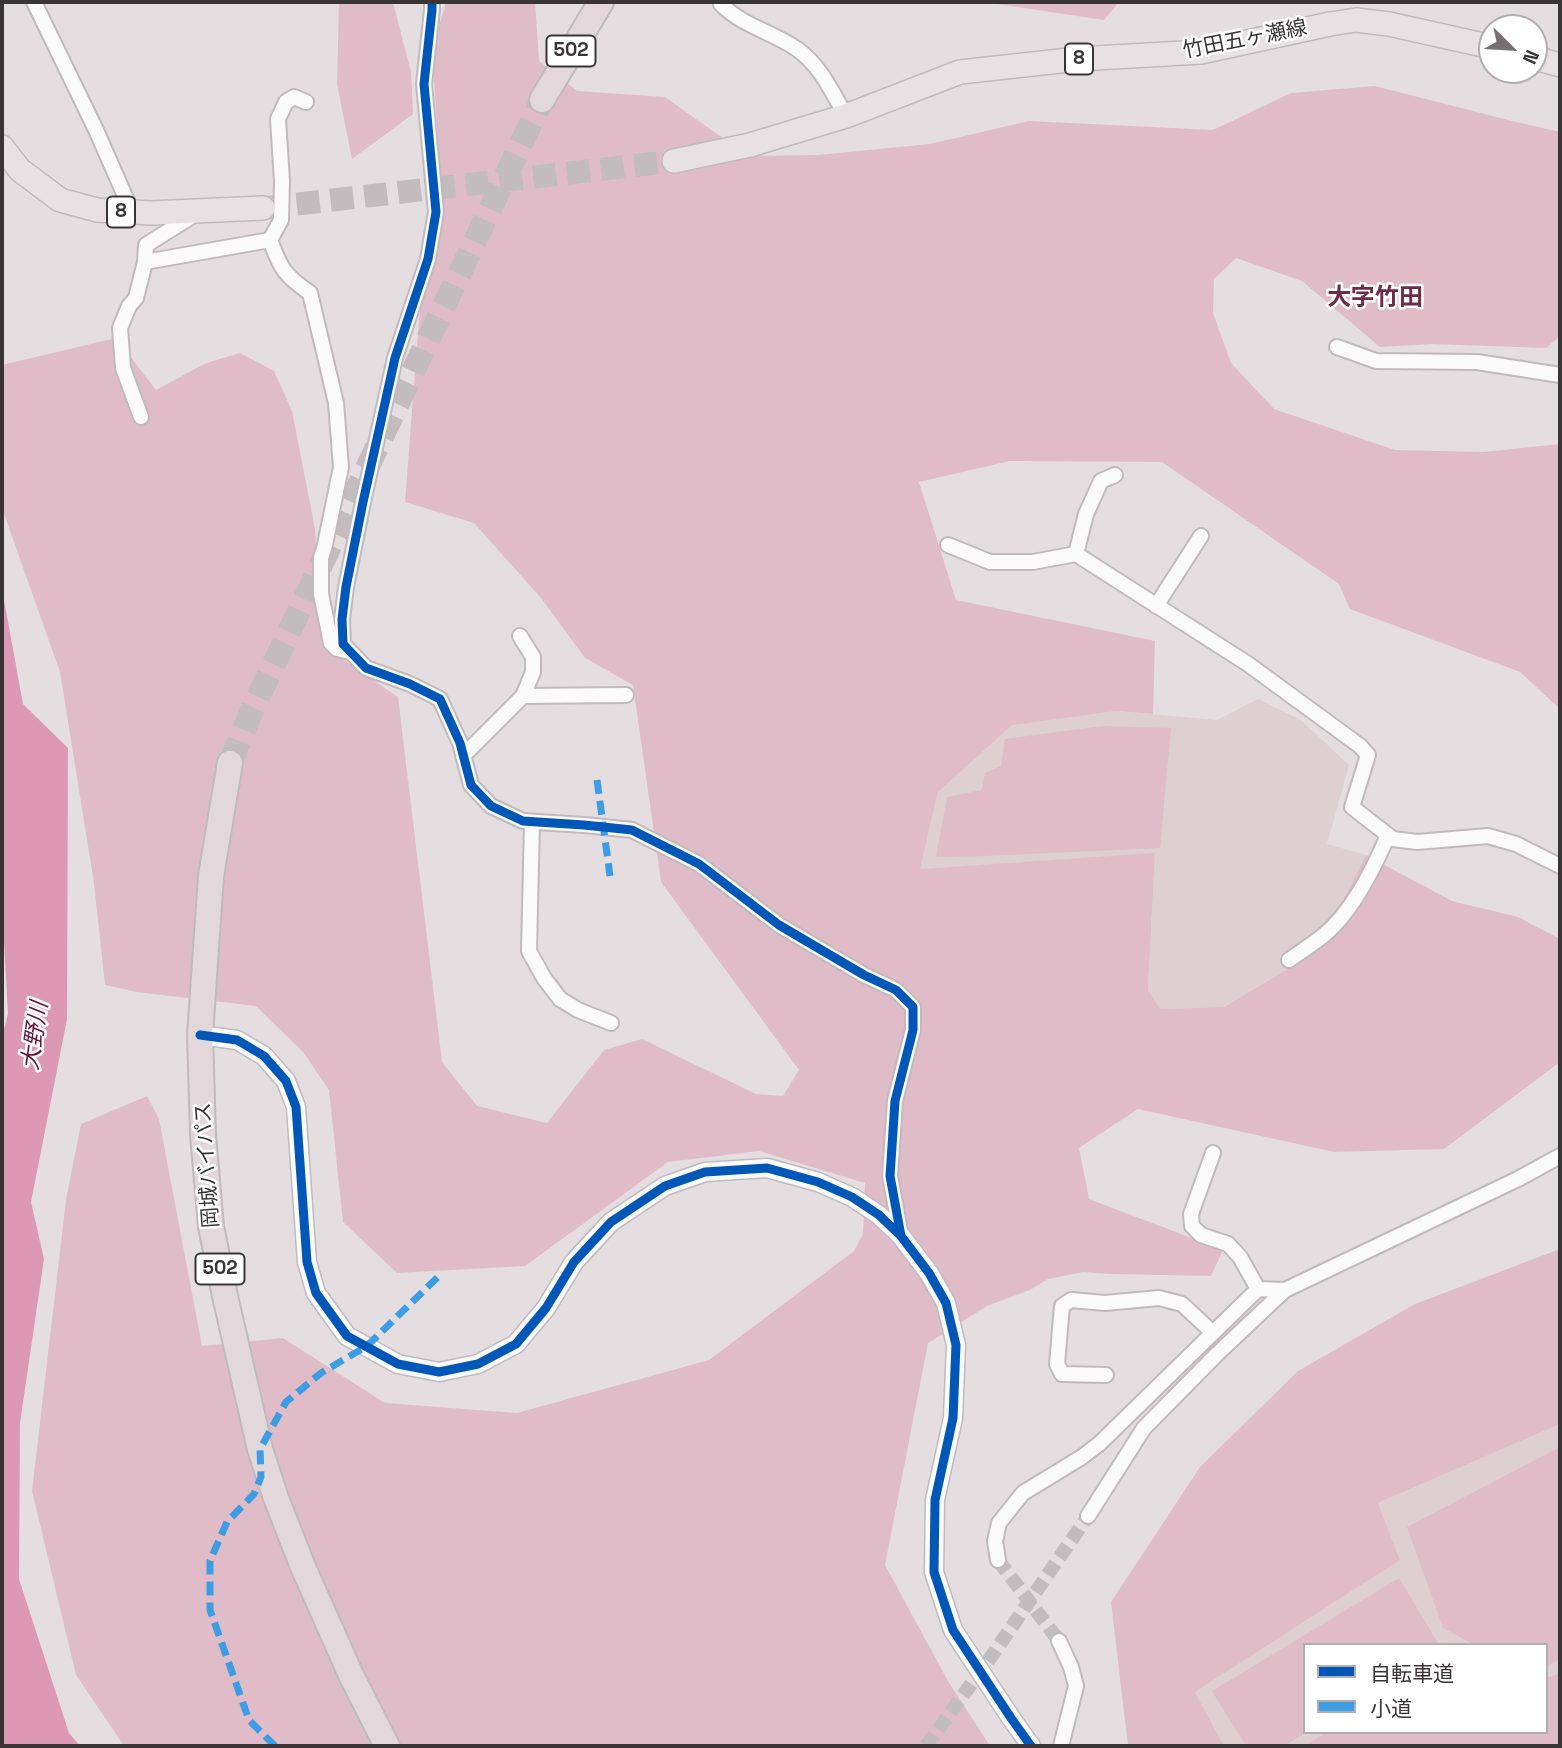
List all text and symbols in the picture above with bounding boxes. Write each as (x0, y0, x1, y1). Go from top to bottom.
north arrow (1478, 14, 1548, 84)
street label: 竹田五ヶ瀬線 (1181, 16, 1309, 64)
road number: 502 (546, 36, 596, 66)
road number: 8 (1065, 44, 1093, 74)
text: N (1517, 46, 1545, 68)
road number: 8 (107, 196, 135, 228)
district label: 大字竹田 (1327, 284, 1423, 312)
water label: 大野川 (18, 1000, 54, 1072)
street label: 岡城バイパス (191, 1101, 225, 1229)
road number: 502 (196, 1254, 244, 1284)
legend (1303, 1643, 1548, 1734)
text: 自転車道 (1370, 1660, 1454, 1687)
text: 小道 (1370, 1695, 1412, 1722)

